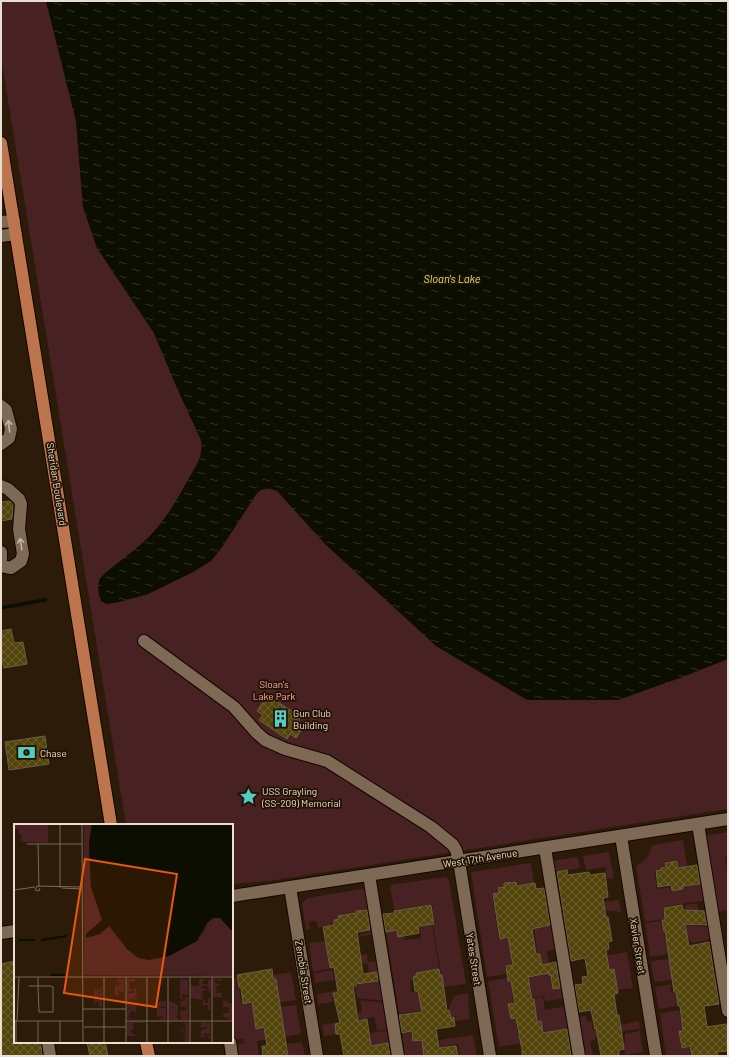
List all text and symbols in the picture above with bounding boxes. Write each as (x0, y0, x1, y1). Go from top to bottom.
water label: Sloan's Lake (424, 272, 481, 285)
one-way arrow (5, 420, 13, 433)
street label: Sheridan Boulevard (45, 442, 69, 526)
one-way arrow (17, 538, 25, 551)
park label: Sloan's Lake Park (253, 678, 295, 702)
place label: Gun Club Building (293, 707, 331, 731)
building icon: Gun Club Building (270, 709, 290, 729)
bank icon: Chase (17, 743, 37, 763)
place label: Chase (40, 747, 67, 759)
place label: USS Grayling (SS-209) Memorial (261, 785, 341, 809)
place icon: USS Grayling (SS-209) Memorial (239, 787, 259, 807)
inset map (14, 824, 233, 1043)
street label: West 17th Avenue (442, 846, 518, 870)
street label: Xavier Street (628, 917, 648, 975)
street label: Yates Street (464, 932, 484, 987)
street label: Zenobia Street (293, 939, 315, 1005)

